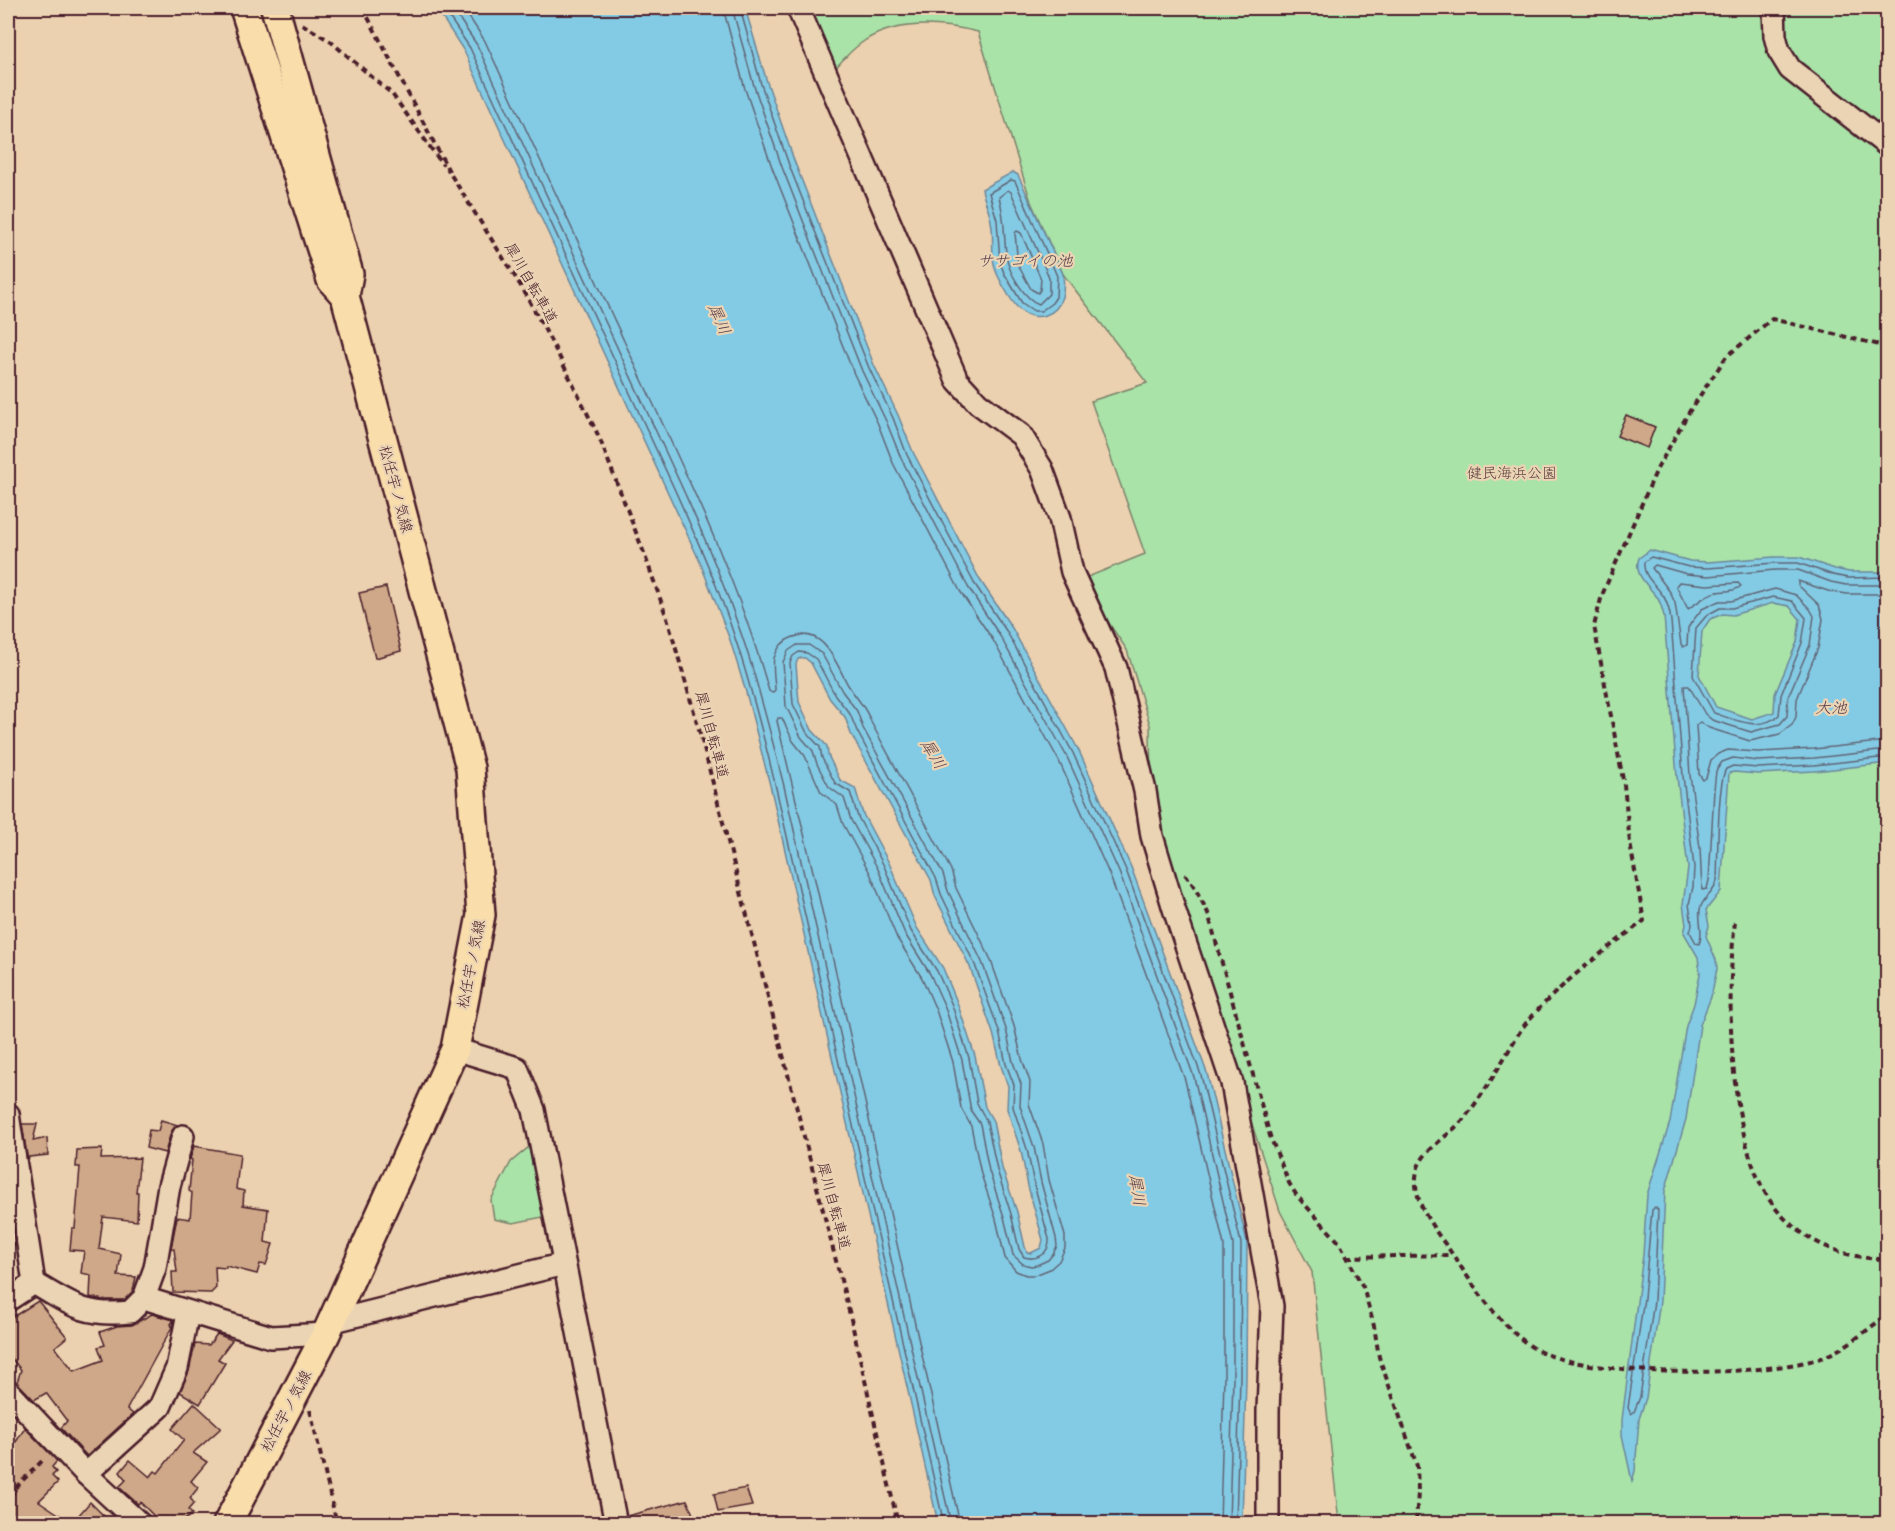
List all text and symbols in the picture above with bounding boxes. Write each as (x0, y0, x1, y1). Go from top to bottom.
street label: 犀川自転車道 (500, 238, 565, 327)
water label: ササゴイの池 (977, 247, 1074, 271)
water label: 犀川 (703, 299, 738, 338)
street label: 松任宇ノ気線 (375, 442, 420, 535)
park label: 健民海浜公園 (1467, 460, 1557, 483)
street label: 犀川自転車道 (691, 688, 736, 781)
water label: 大池 (1815, 694, 1848, 718)
water label: 犀川 (916, 734, 953, 773)
street label: 松任宇ノ気線 (450, 917, 489, 1010)
street label: 犀川自転車道 (813, 1159, 858, 1252)
water label: 犀川 (1125, 1172, 1153, 1208)
street label: 松任宇ノ気線 (253, 1365, 316, 1455)

